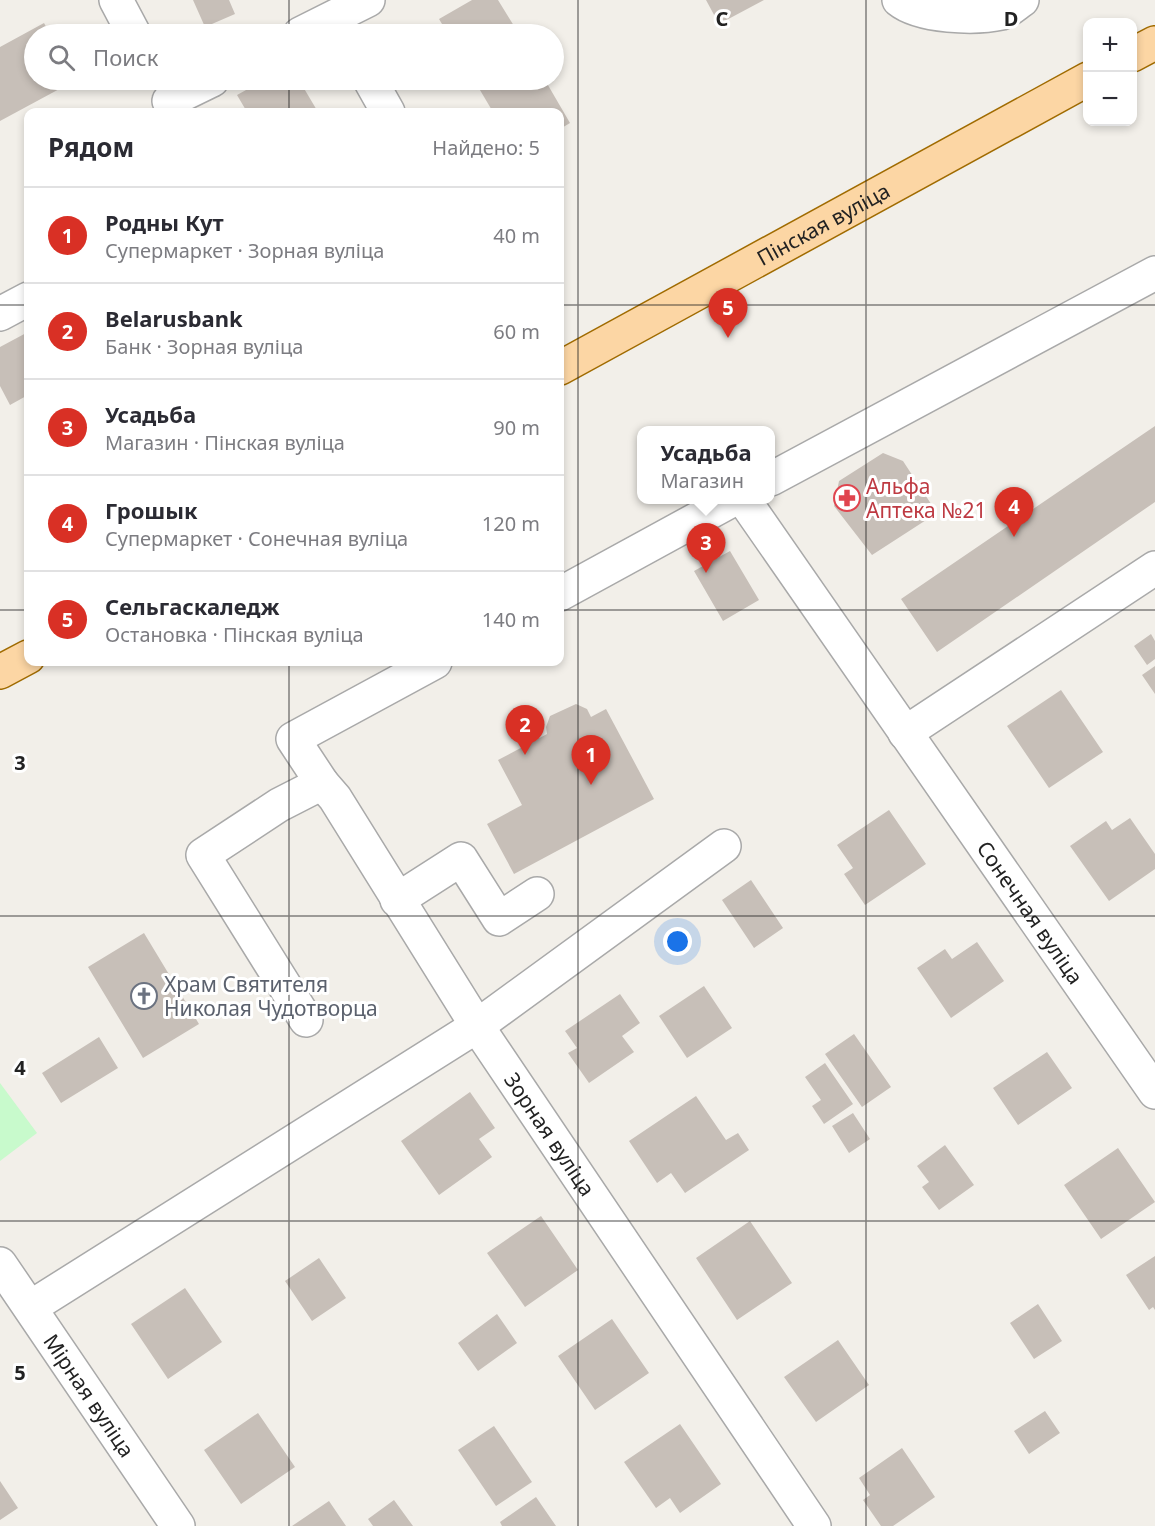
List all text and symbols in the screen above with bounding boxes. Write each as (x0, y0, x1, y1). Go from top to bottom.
text: C (716, 5, 729, 32)
text: D (1004, 5, 1018, 32)
map controls (1083, 18, 1137, 126)
button: + (1083, 18, 1137, 72)
search box (24, 24, 564, 90)
icon: search (45, 41, 78, 74)
text: Поиск (93, 42, 158, 72)
button: − (1083, 72, 1137, 126)
text: Рядом (48, 129, 134, 165)
text: Найдено: 5 (432, 134, 540, 161)
street label: Пінская вуліца (752, 176, 895, 272)
text: Родны Кут (105, 207, 224, 237)
text: 1 (62, 222, 73, 249)
text: 40 m (493, 222, 540, 249)
text: Супермаркет · Зорная вуліца (105, 237, 384, 264)
pin: 5 (708, 288, 748, 338)
text: Belarusbank (105, 303, 243, 333)
text: 2 (62, 318, 73, 345)
text: 60 m (493, 318, 540, 345)
text: Банк · Зорная вуліца (105, 333, 303, 360)
text: Усадьба (105, 399, 196, 429)
text: 3 (62, 414, 73, 441)
text: 90 m (493, 414, 540, 441)
popup (637, 426, 775, 504)
text: Магазин · Пінская вуліца (105, 429, 345, 456)
text: Усадьба (660, 437, 752, 467)
text: Магазин (660, 467, 744, 494)
place label: Альфа Аптека №21 (866, 472, 987, 524)
pharmacy icon: Альфа Аптека №21 (832, 483, 862, 513)
pin: 4 (994, 488, 1034, 537)
text: Грошык (105, 495, 198, 525)
text: 4 (62, 510, 73, 537)
text: 120 m (482, 510, 540, 537)
pin: 3 (686, 524, 726, 573)
text: Супермаркет · Сонечная вуліца (105, 525, 408, 552)
text: Сельгаскаледж (105, 591, 279, 621)
text: 5 (62, 606, 73, 633)
text: 140 m (482, 606, 540, 633)
text: Остановка · Пінская вуліца (105, 621, 364, 648)
pin: 2 (506, 706, 544, 755)
pin: 1 (572, 736, 610, 785)
text: 3 (14, 749, 26, 776)
street label: Сонечная вуліца (971, 835, 1090, 989)
your location (663, 927, 692, 956)
place label: Храм Святителя Николая Чудотворца (164, 970, 378, 1022)
church icon: Храм Святителя Николая Чудотворца (129, 981, 159, 1011)
text: 4 (14, 1054, 26, 1081)
street label: Зорная вуліца (498, 1067, 601, 1201)
street label: Мірная вуліца (38, 1328, 141, 1463)
text: 5 (14, 1359, 26, 1386)

